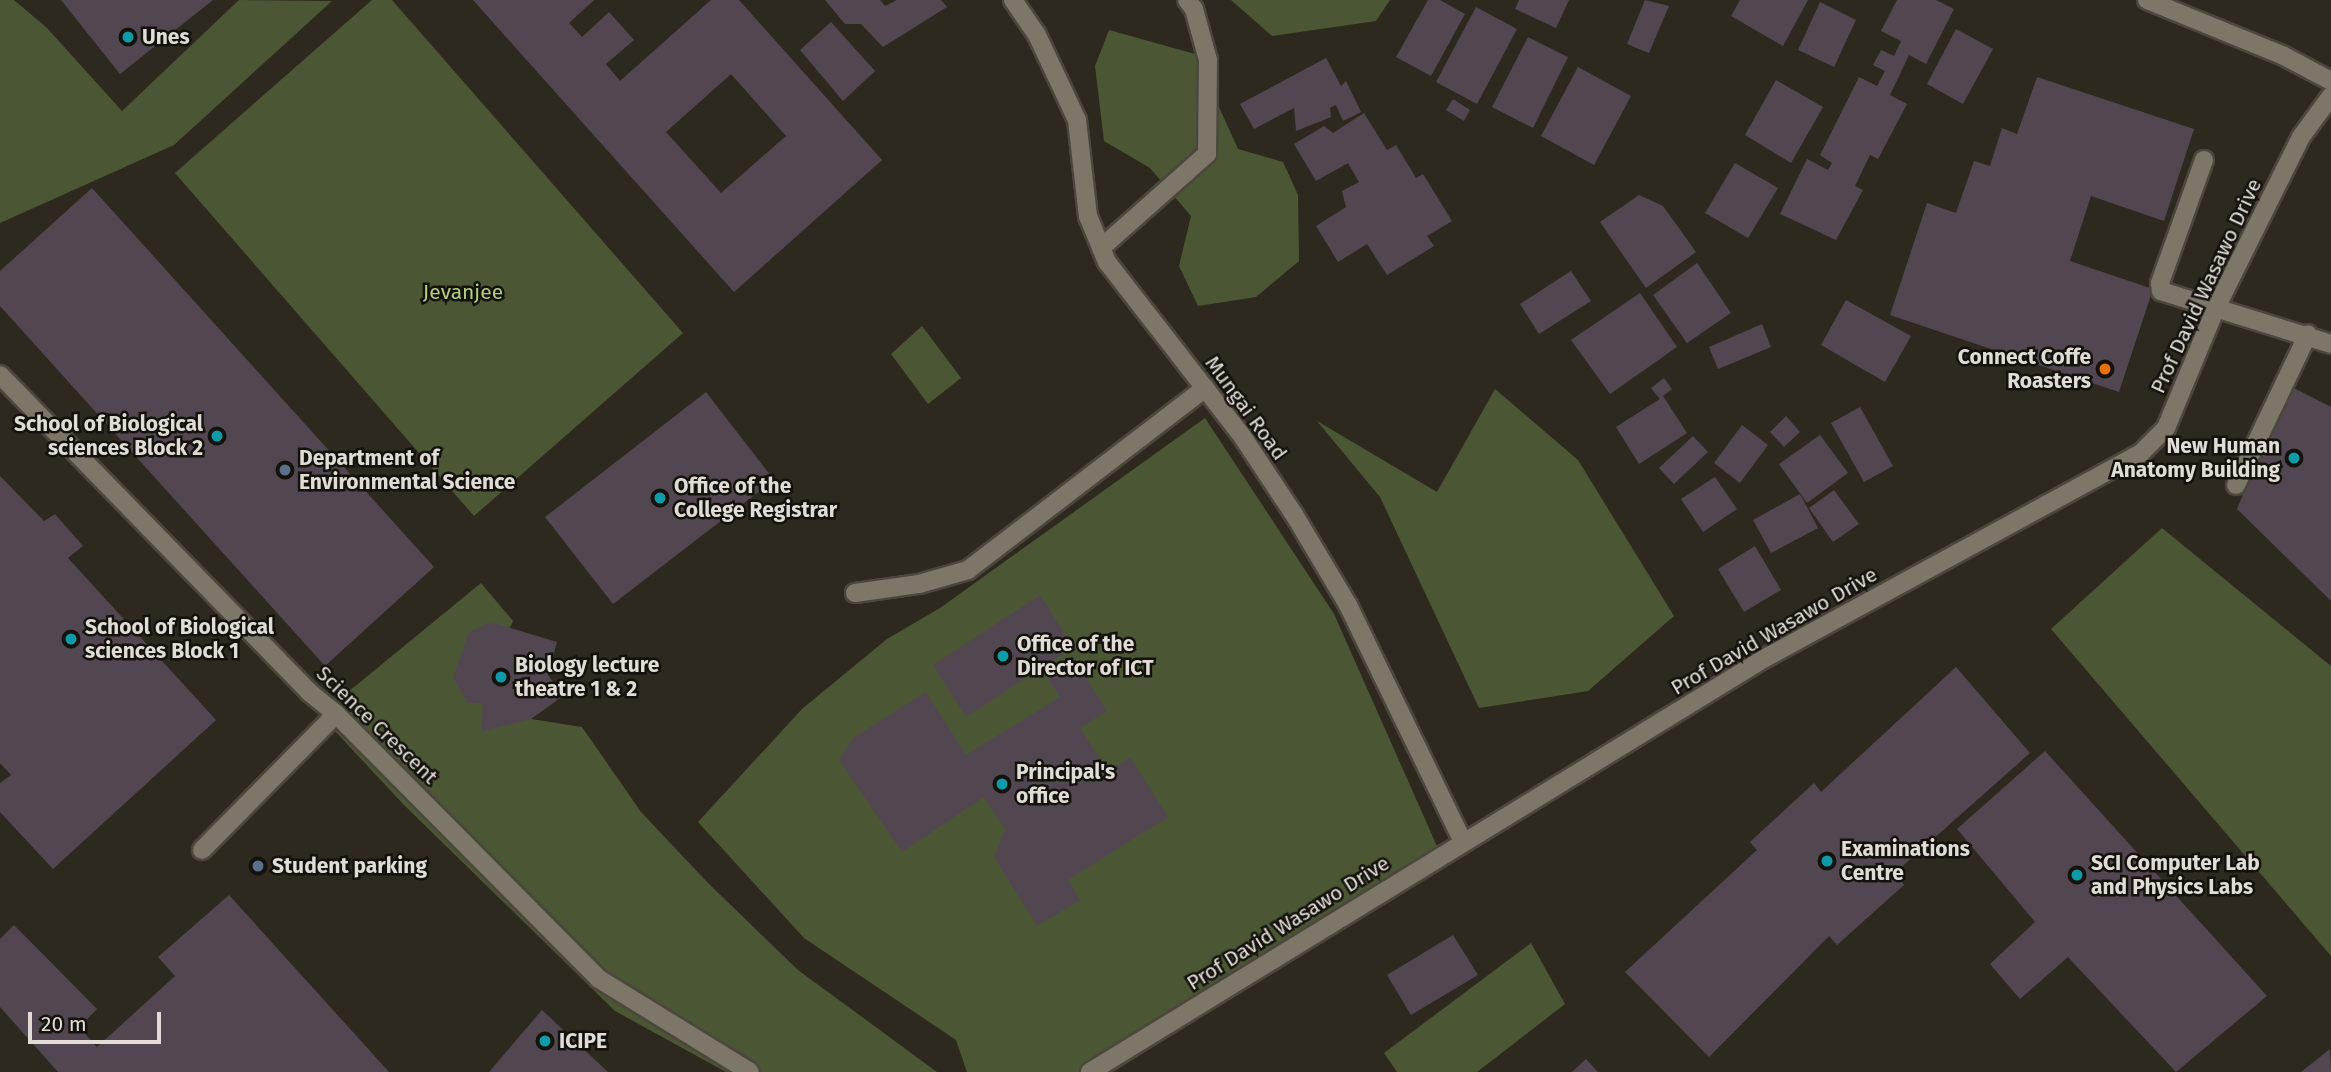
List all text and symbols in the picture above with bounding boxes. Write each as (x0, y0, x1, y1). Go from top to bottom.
place label: Unes (142, 24, 190, 50)
marker: Unes (120, 29, 136, 45)
street label: Prof David Wasawo Drive (2145, 175, 2267, 397)
park label: Jevanjee (423, 279, 503, 305)
place label: Connect Coffe Roasters (1958, 344, 2091, 394)
street label: Mungai Road (1200, 351, 1292, 465)
marker: Connect Coffe Roasters (2097, 361, 2113, 377)
place label: School of Biological sciences Block 2 (14, 411, 203, 461)
marker: School of Biological sciences Block 2 (209, 428, 225, 444)
place label: New Human Anatomy Building (2111, 433, 2280, 483)
place label: Department of Environmental Science (299, 445, 515, 495)
marker: New Human Anatomy Building (2286, 450, 2302, 466)
marker: Department of Environmental Science (277, 462, 293, 478)
place label: Office of the College Registrar (674, 473, 837, 523)
marker: Office of the College Registrar (652, 490, 668, 506)
street label: Prof David Wasawo Drive (1666, 562, 1882, 700)
place label: School of Biological sciences Block 1 (85, 614, 274, 664)
marker: School of Biological sciences Block 1 (63, 631, 79, 647)
place label: Office of the Director of ICT (1017, 631, 1153, 681)
marker: Office of the Director of ICT (995, 648, 1011, 664)
place label: Biology lecture theatre 1 & 2 (515, 652, 659, 702)
street label: Science Crescent (311, 661, 443, 789)
marker: Biology lecture theatre 1 & 2 (493, 669, 509, 685)
place label: Principal's office (1016, 759, 1115, 809)
marker: Principal's office (994, 776, 1010, 792)
place label: Examinations Centre (1841, 836, 1970, 886)
street label: Prof David Wasawo Drive (1182, 850, 1394, 996)
place label: SCI Computer Lab and Physics Labs (2091, 850, 2260, 900)
place label: Student parking (272, 853, 427, 879)
marker: Examinations Centre (1819, 853, 1835, 869)
marker: Student parking (250, 858, 266, 874)
marker: SCI Computer Lab and Physics Labs (2069, 867, 2085, 883)
scale bar (32, 998, 164, 1042)
text: 20 m (41, 1011, 87, 1037)
place label: ICIPE (559, 1028, 607, 1054)
marker: ICIPE (537, 1033, 553, 1049)

